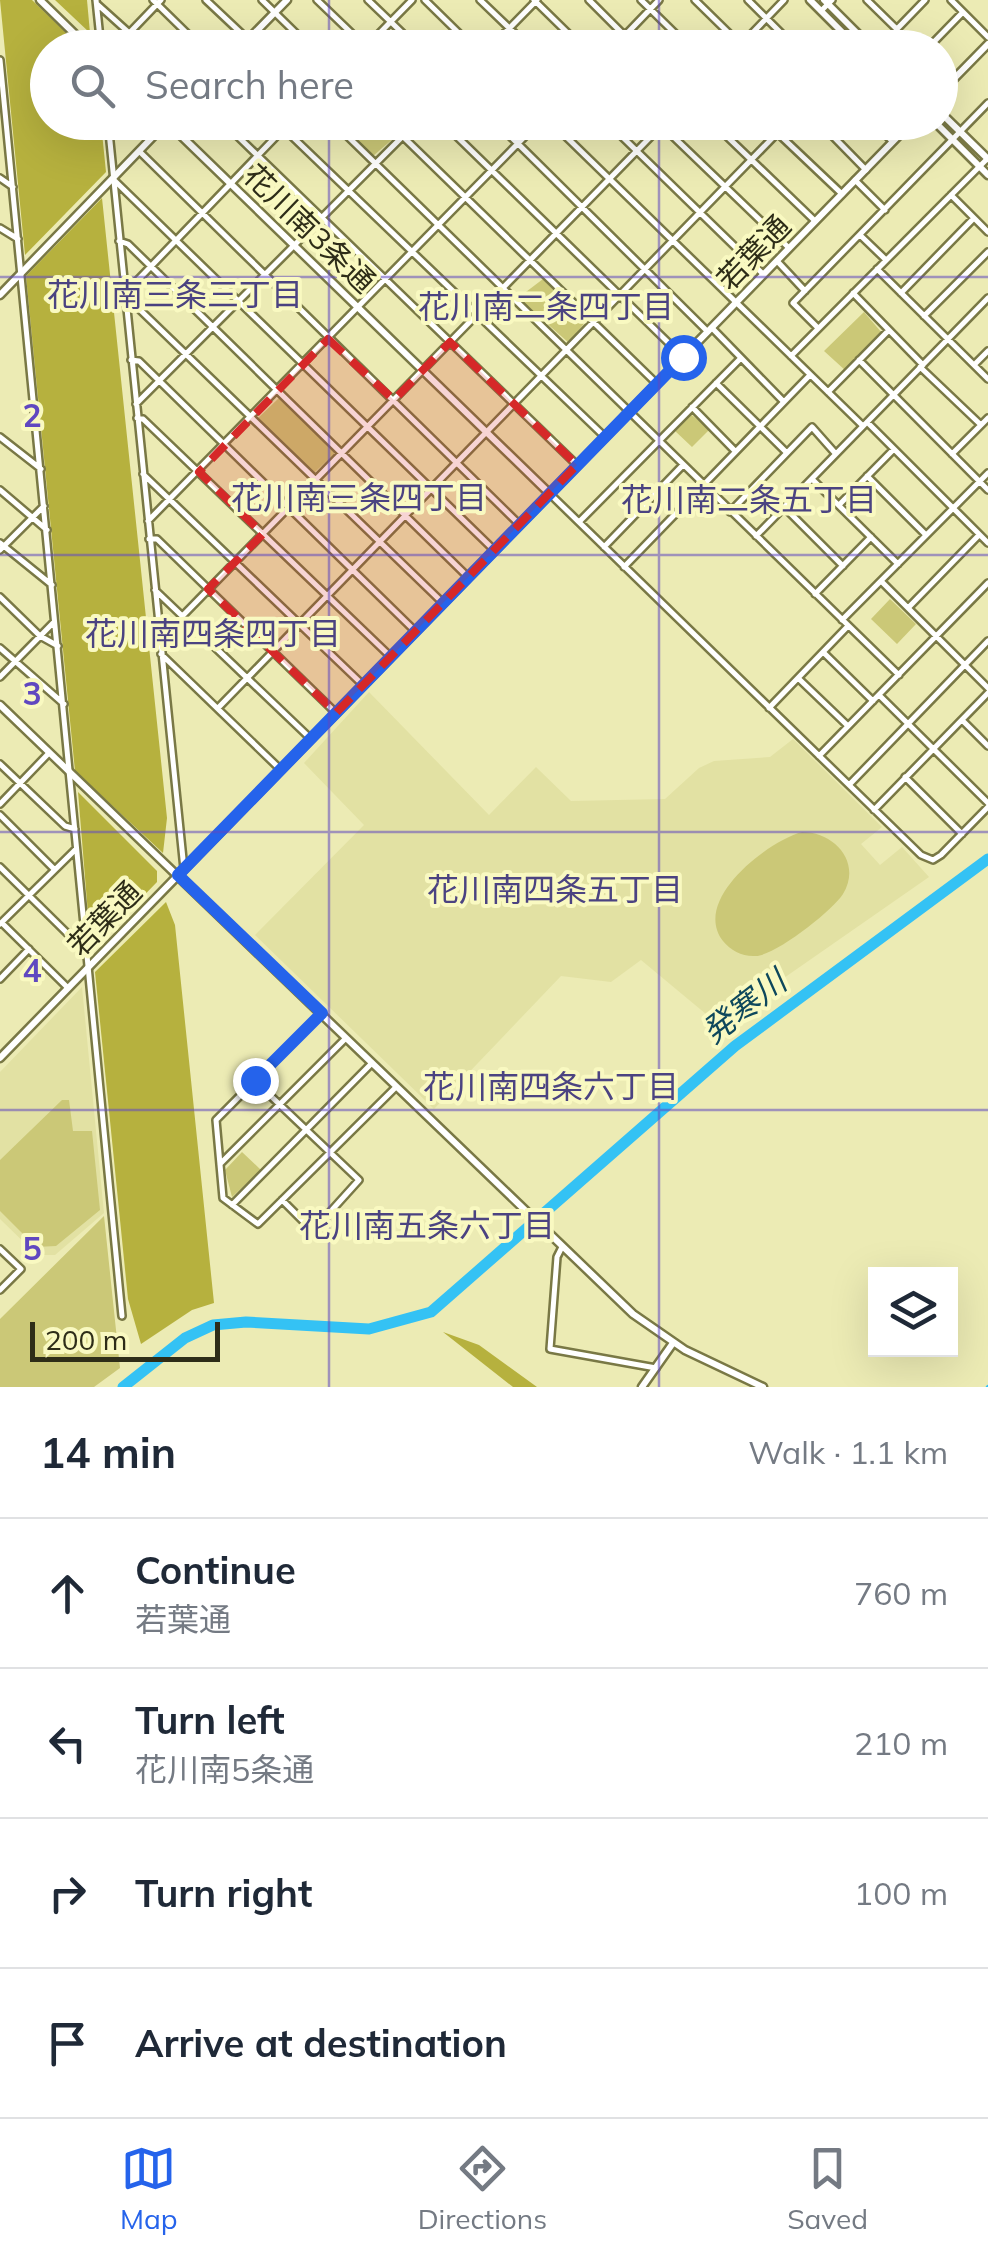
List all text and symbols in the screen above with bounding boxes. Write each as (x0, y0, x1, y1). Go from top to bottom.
search box (30, 30, 958, 140)
icon: search (65, 58, 120, 113)
text: Search here (145, 61, 354, 109)
street label: 花川南3条通 (236, 156, 383, 300)
street label: 若葉通 (708, 207, 798, 298)
district label: 花川南三条三丁目 (47, 274, 303, 314)
district label: 花川南二条四丁目 (418, 286, 674, 326)
route start (661, 335, 707, 381)
text: 2 (22, 395, 42, 435)
district label: 花川南三条四丁目 (231, 477, 487, 517)
district label: 花川南二条五丁目 (621, 479, 877, 519)
district label: 花川南四条四丁目 (85, 613, 341, 653)
text: 3 (22, 673, 42, 713)
district label: 花川南四条五丁目 (427, 869, 683, 909)
street label: 若葉通 (59, 873, 149, 964)
text: 4 (22, 950, 42, 990)
water label: 発寒川 (693, 959, 796, 1052)
route end (233, 1058, 279, 1104)
district label: 花川南四条六丁目 (423, 1066, 679, 1106)
district label: 花川南五条六丁目 (299, 1205, 555, 1245)
text: 5 (22, 1228, 42, 1268)
map controls (868, 1267, 958, 1357)
button: layers (868, 1267, 958, 1357)
scale bar (30, 1317, 220, 1362)
text: 200 m (45, 1322, 127, 1357)
text: 14 min (40, 1426, 176, 1479)
text: Walk · 1.1 km (748, 1432, 948, 1472)
text: Continue (135, 1546, 296, 1594)
icon: ahead (40, 1566, 95, 1621)
text: 760 m (854, 1573, 948, 1613)
text: 若葉通 (135, 1599, 231, 1639)
text: Turn left (135, 1696, 285, 1744)
icon: left (40, 1716, 95, 1771)
text: 210 m (854, 1723, 948, 1763)
text: 花川南5条通 (135, 1749, 314, 1789)
icon: right (40, 1866, 95, 1921)
text: Turn right (135, 1869, 312, 1917)
text: 100 m (854, 1873, 948, 1913)
icon: arrive (40, 2016, 95, 2071)
text: Arrive at destination (135, 2019, 507, 2067)
tab: Map (120, 2141, 178, 2236)
tab: Directions (418, 2141, 547, 2236)
tab: Saved (787, 2141, 868, 2236)

